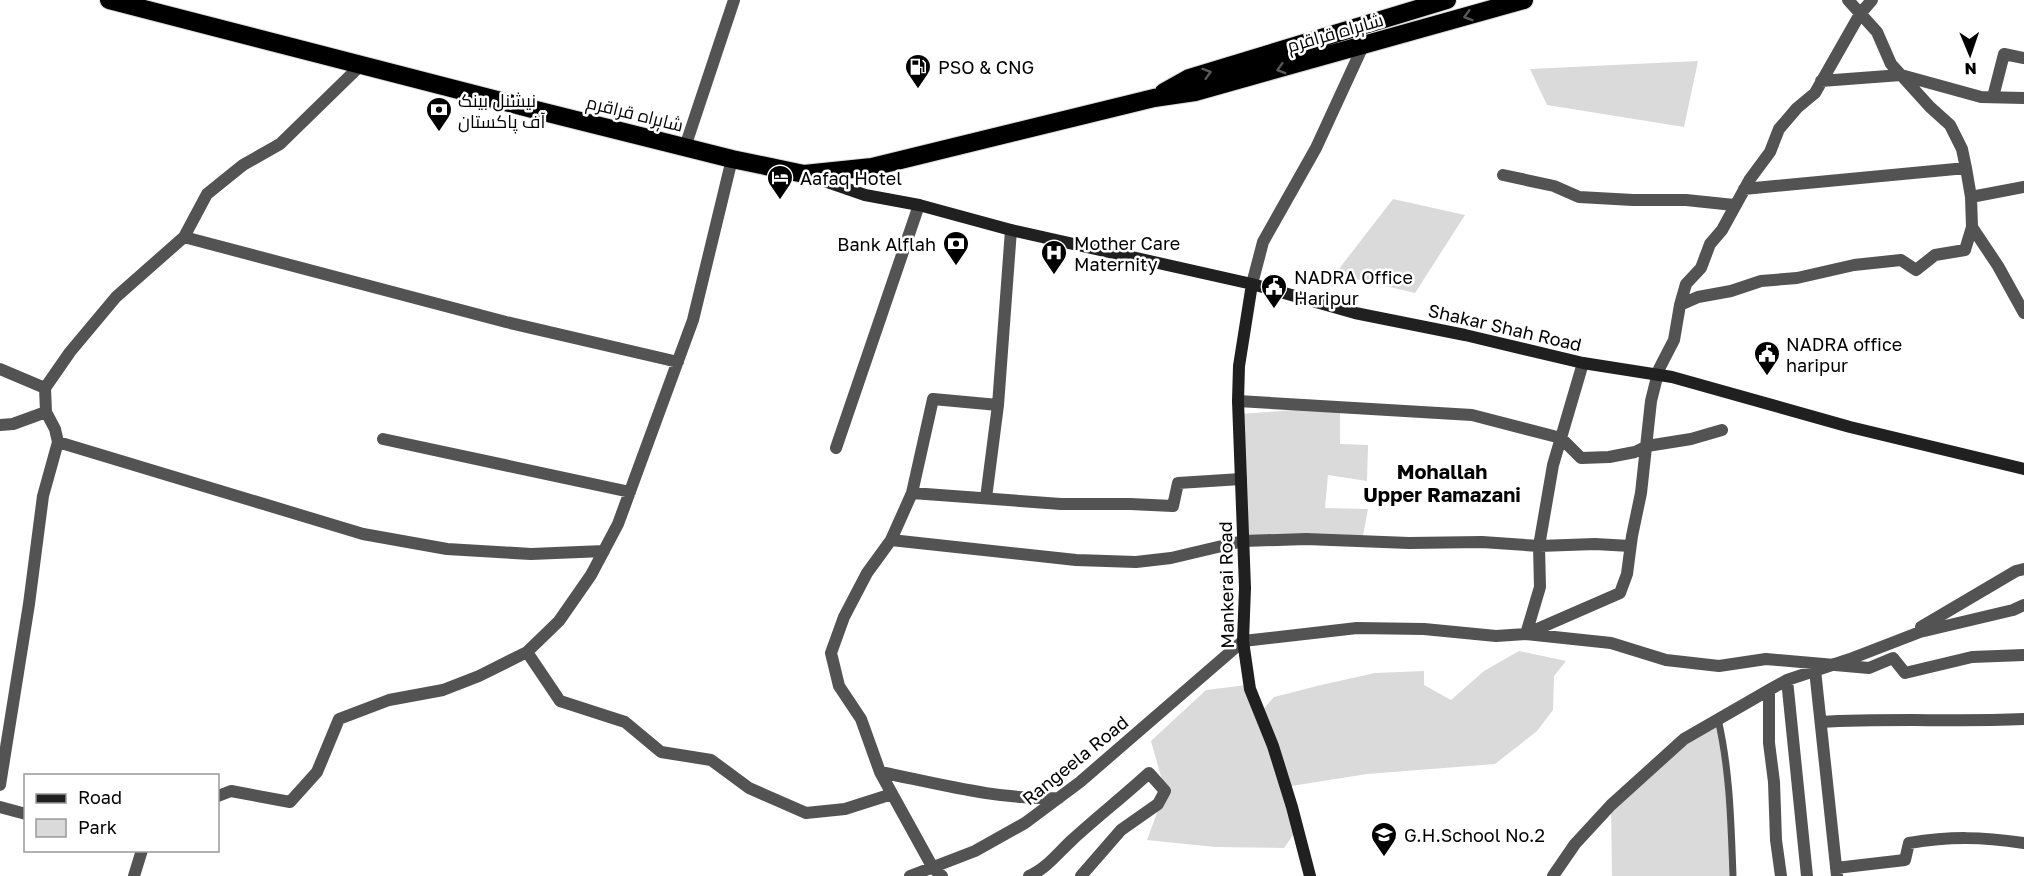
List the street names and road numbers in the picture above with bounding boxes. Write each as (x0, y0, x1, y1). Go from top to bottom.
street label: شاہراہ قراقرم (1284, 8, 1386, 58)
street label: شاہراہ قراقرم (584, 90, 686, 138)
street label: Shakar Shah Road (1426, 299, 1584, 355)
street label: Mankerai Road (1214, 521, 1238, 649)
street label: Rangeela Road (1018, 711, 1132, 809)

